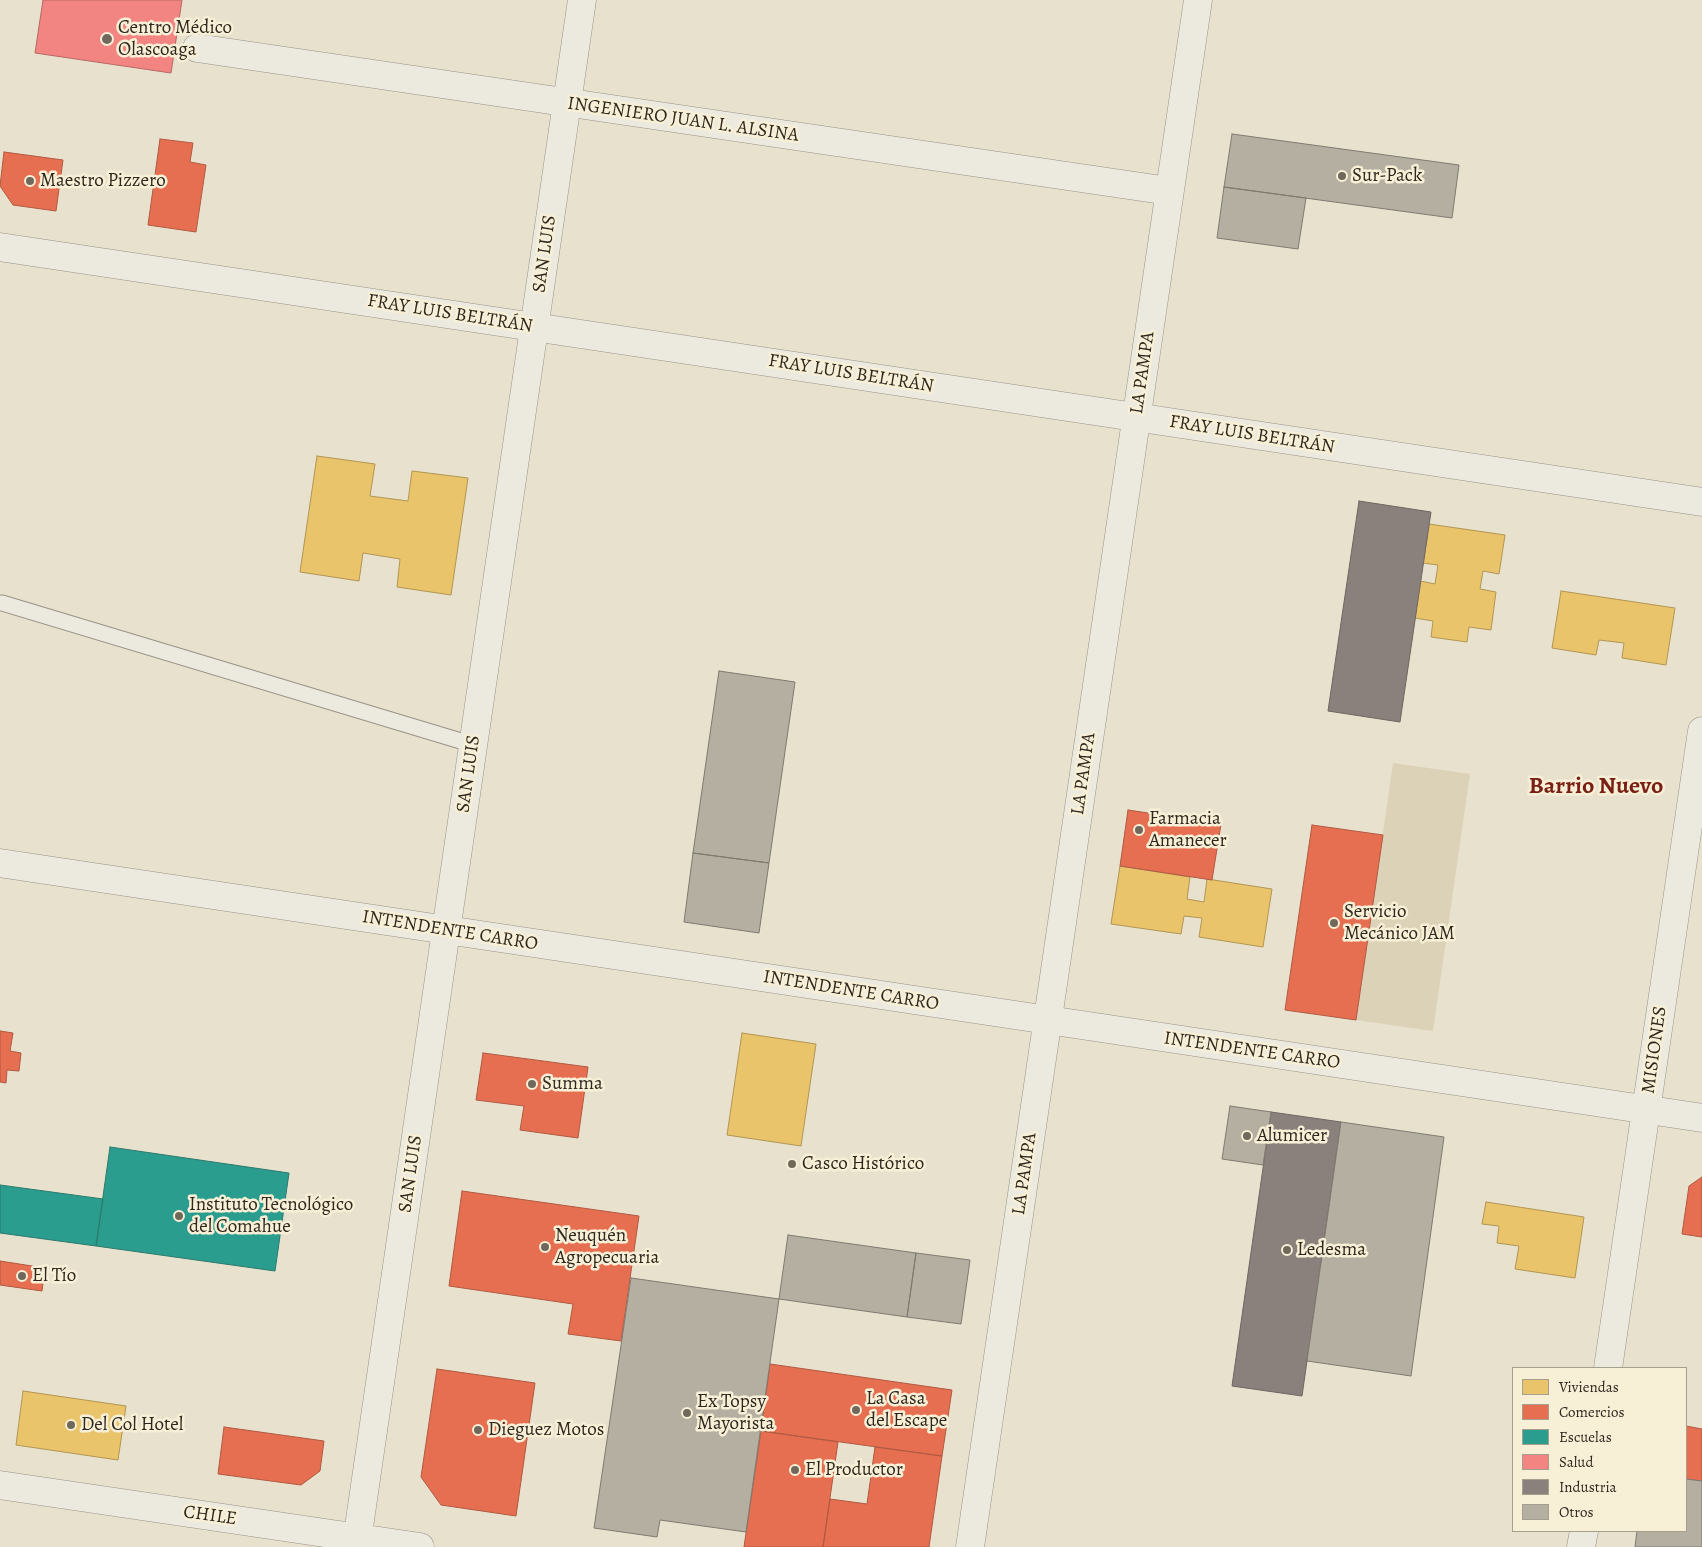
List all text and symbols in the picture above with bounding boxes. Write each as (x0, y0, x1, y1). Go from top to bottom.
place label: Centro Médico Olascoaga (118, 17, 232, 61)
marker: Centro Médico Olascoaga (100, 32, 114, 46)
street label: INGENIERO JUAN L. ALSINA (566, 92, 800, 148)
place label: Sur-Pack (1352, 165, 1422, 187)
place label: Maestro Pizzero (40, 170, 166, 192)
marker: Sur-Pack (1336, 170, 1348, 182)
marker: Maestro Pizzero (24, 175, 36, 187)
street label: SAN LUIS (528, 214, 562, 294)
street label: FRAY LUIS BELTRÁN (366, 290, 534, 338)
street label: LA PAMPA (1126, 330, 1160, 416)
street label: FRAY LUIS BELTRÁN (767, 350, 935, 398)
street label: FRAY LUIS BELTRÁN (1168, 411, 1336, 459)
street label: LA PAMPA (1067, 731, 1101, 817)
street label: SAN LUIS (452, 734, 486, 814)
district label: Barrio Nuevo (1529, 773, 1663, 801)
place label: Farmacia Amanecer (1149, 808, 1227, 852)
marker: Farmacia Amanecer (1133, 824, 1145, 836)
place label: Servicio Mecánico JAM (1344, 901, 1455, 945)
street label: INTENDENTE CARRO (360, 906, 540, 956)
marker: Servicio Mecánico JAM (1328, 917, 1340, 929)
street label: INTENDENTE CARRO (761, 966, 941, 1016)
street label: MISIONES (1638, 1005, 1672, 1095)
street label: INTENDENTE CARRO (1162, 1027, 1342, 1075)
place label: Summa (542, 1073, 603, 1095)
marker: Summa (526, 1078, 538, 1090)
place label: Alumicer (1257, 1125, 1327, 1147)
marker: Alumicer (1241, 1130, 1253, 1142)
street label: LA PAMPA (1008, 1131, 1042, 1217)
street label: SAN LUIS (394, 1134, 428, 1214)
place label: Casco Histórico (802, 1153, 924, 1175)
marker: Casco Histórico (786, 1158, 798, 1170)
place label: Instituto Tecnológico del Comahue (189, 1194, 353, 1238)
marker: Instituto Tecnológico del Comahue (173, 1210, 185, 1222)
place label: Neuquén Agropecuaria (555, 1225, 659, 1269)
place label: Ledesma (1297, 1239, 1366, 1261)
marker: Neuquén Agropecuaria (539, 1241, 551, 1253)
marker: Ledesma (1281, 1244, 1293, 1256)
place label: El Tío (32, 1265, 76, 1287)
marker: El Tío (16, 1270, 28, 1282)
legend (1512, 1367, 1687, 1532)
text: Viviendas (1559, 1377, 1619, 1397)
place label: La Casa del Escape (866, 1388, 947, 1432)
place label: Ex Topsy Mayorista (697, 1391, 774, 1435)
text: Comercios (1559, 1402, 1624, 1422)
marker: La Casa del Escape (850, 1404, 862, 1416)
marker: Ex Topsy Mayorista (681, 1407, 693, 1419)
place label: Del Col Hotel (81, 1414, 183, 1436)
marker: Del Col Hotel (65, 1419, 77, 1431)
place label: Dieguez Motos (488, 1419, 604, 1441)
marker: Dieguez Motos (472, 1424, 484, 1436)
text: Escuelas (1559, 1427, 1612, 1447)
text: Salud (1559, 1452, 1593, 1472)
place label: El Productor (805, 1459, 903, 1481)
marker: El Productor (789, 1464, 801, 1476)
text: Industria (1559, 1477, 1617, 1497)
street label: CHILE (182, 1501, 238, 1531)
text: Otros (1559, 1502, 1593, 1522)

